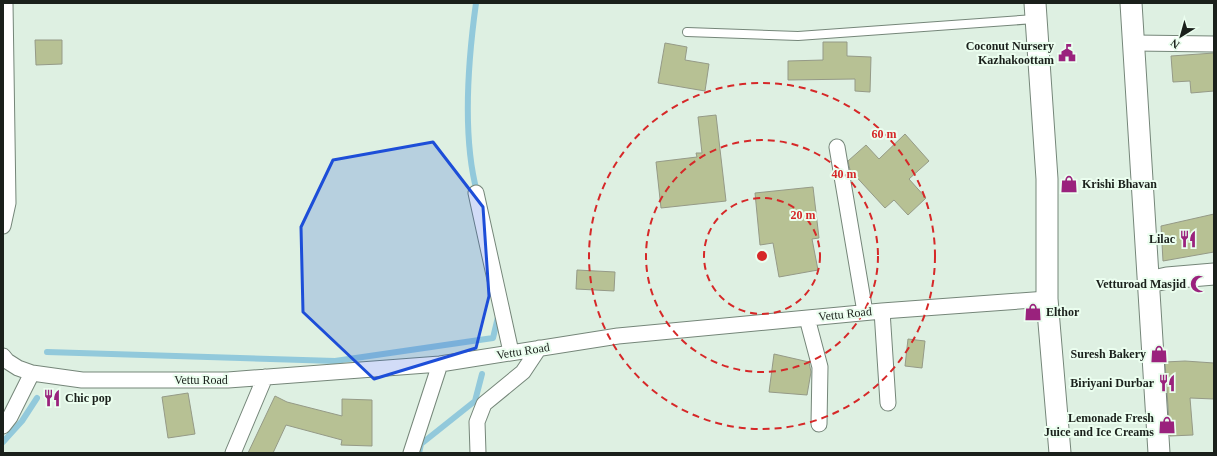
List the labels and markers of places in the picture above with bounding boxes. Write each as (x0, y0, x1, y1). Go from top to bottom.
place label: Coconut Nursery Kazhakoottam (966, 39, 1054, 67)
public building icon: Coconut Nursery Kazhakoottam (1057, 43, 1077, 63)
shop icon: Krishi Bhavan (1059, 174, 1079, 194)
place label: Krishi Bhavan (1082, 177, 1157, 191)
restaurant icon: Lilac (1178, 229, 1198, 249)
place label: Lilac (1149, 232, 1176, 246)
centre of rings (755, 249, 769, 263)
mosque icon: Vetturoad Masjid (1189, 274, 1209, 294)
place label: Vetturoad Masjid (1096, 277, 1186, 291)
shop icon: Elthor (1023, 302, 1043, 322)
place label: Elthor (1046, 305, 1080, 319)
shop icon: Suresh Bakery (1149, 344, 1169, 364)
place label: Suresh Bakery (1071, 347, 1146, 361)
restaurant icon: Biriyani Durbar (1157, 373, 1177, 393)
place label: Biriyani Durbar (1070, 376, 1155, 390)
restaurant icon: Chic pop (42, 388, 62, 408)
place label: Chic pop (65, 391, 112, 405)
place label: Lemonade Fresh Juice and Ice Creams (1044, 411, 1154, 439)
shop icon: Lemonade Fresh Juice and Ice Creams (1157, 415, 1177, 435)

